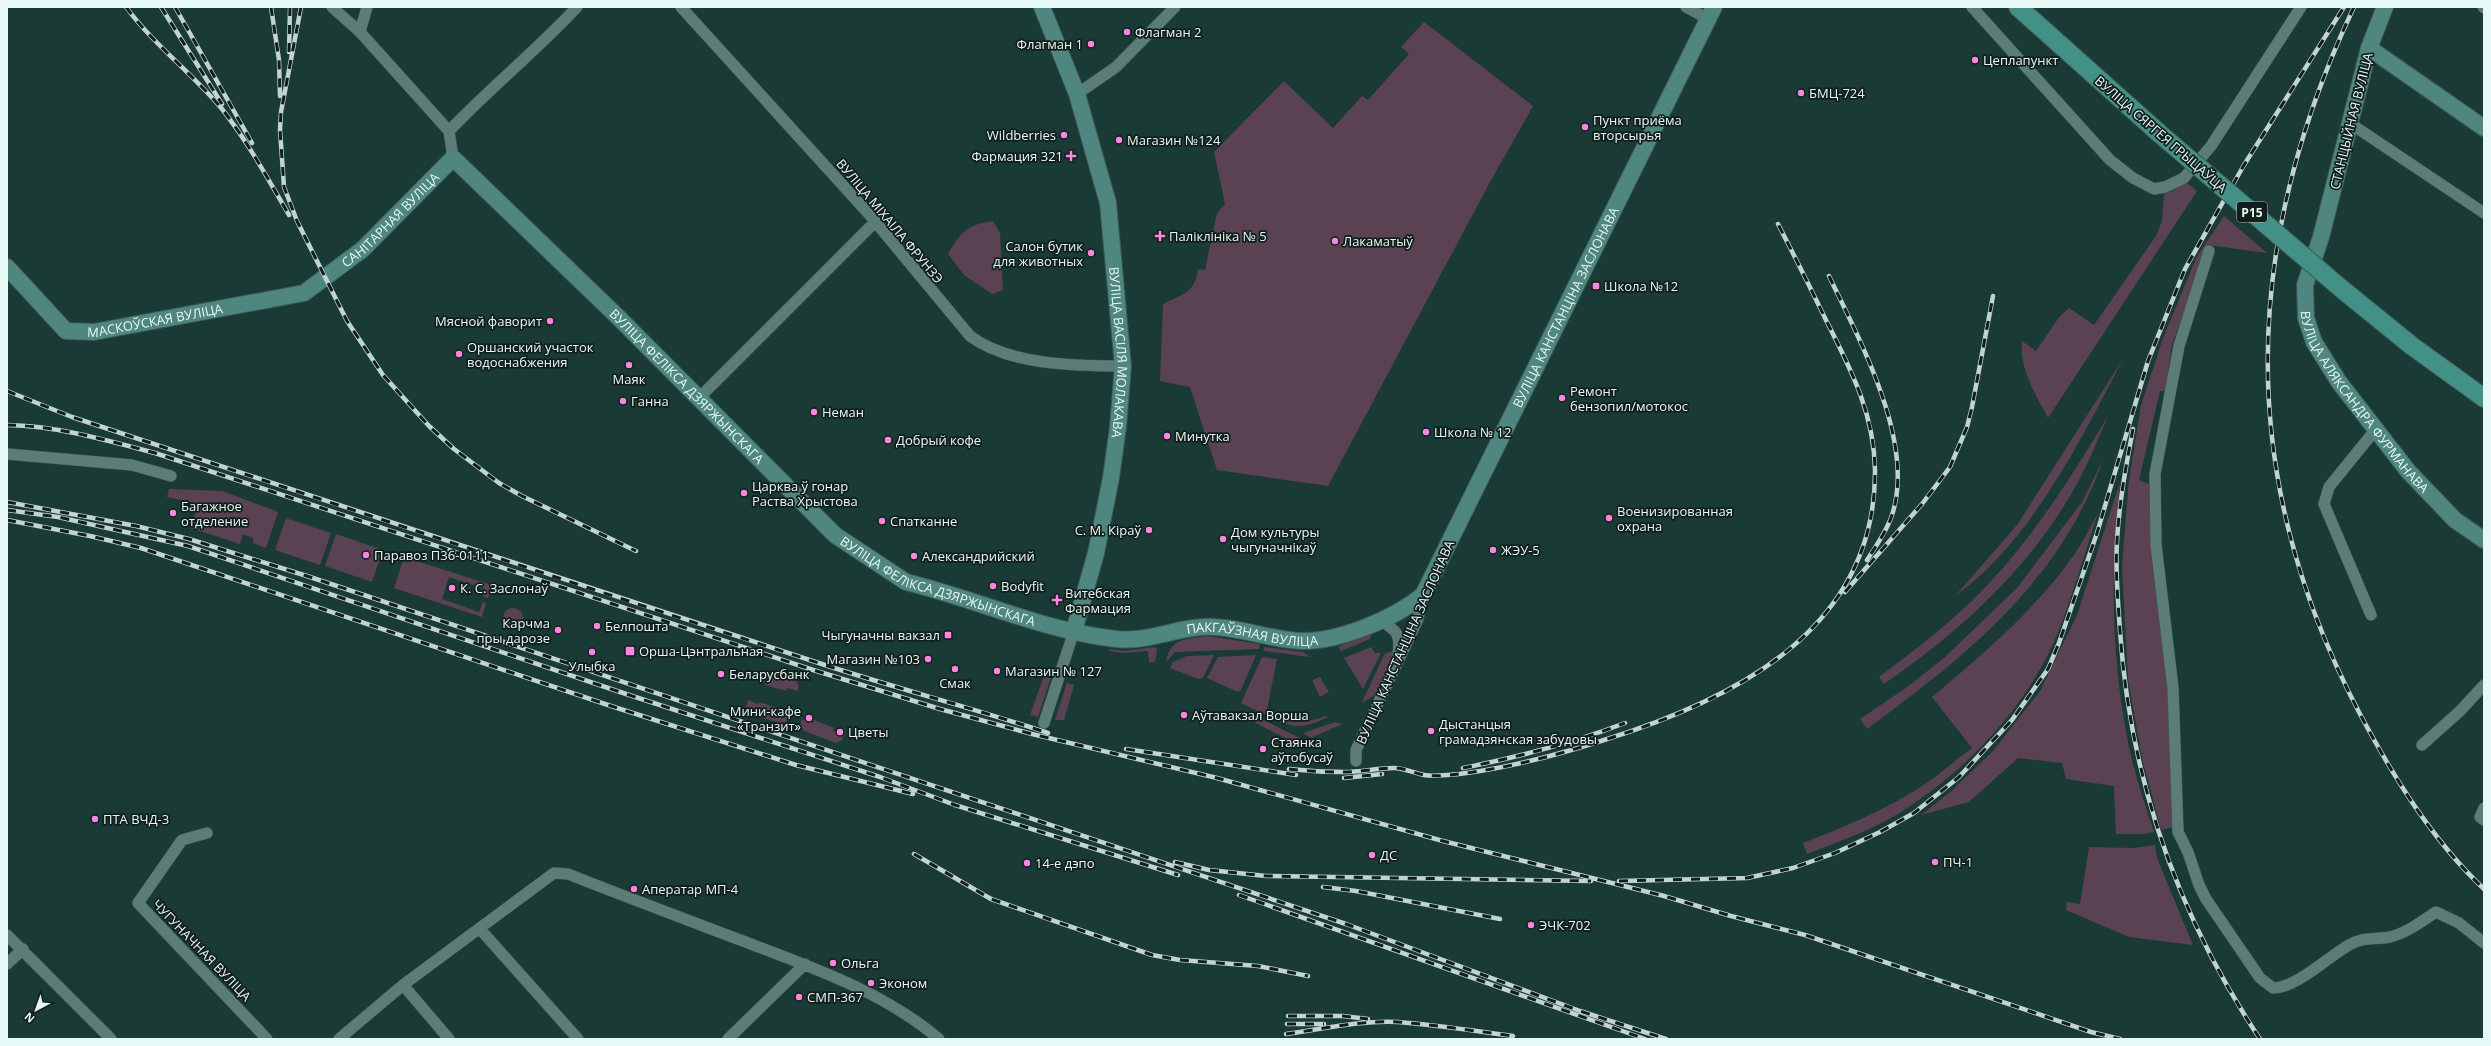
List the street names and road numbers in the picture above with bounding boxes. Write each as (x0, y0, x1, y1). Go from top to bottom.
street label: СТАНЦЫЙНАЯ ВУЛІЦА (2325, 50, 2377, 191)
street label: ВУЛІЦА СЯРГЕЯ ГРЫЦАЎЦА (2091, 72, 2231, 197)
street label: ВУЛІЦА МІХАІЛА ФРУНЗЭ (833, 155, 947, 287)
street label: САНІТАРНАЯ ВУЛІЦА (338, 168, 443, 271)
road number: Р15 (2237, 202, 2267, 222)
street label: ВУЛІЦА КАНСТАНЦІНА ЗАСЛОНАВА (1508, 203, 1623, 411)
street label: ВУЛІЦА ВАСІЛЯ МОЛАКАВА (1105, 266, 1132, 440)
street label: МАСКОЎСКАЯ ВУЛІЦА (87, 299, 225, 341)
street label: ВУЛІЦА ФЕЛІКСА ДЗЯРЖЫНСКАГА (606, 305, 769, 468)
street label: ВУЛІЦА АЛЯКСАНДРА ФУРМАНАВА (2297, 311, 2434, 497)
street label: ВУЛІЦА ФЕЛІКСА ДЗЯРЖЫНСКАГА (837, 532, 1038, 630)
street label: ВУЛІЦА КАНСТАНЦІНА ЗАСЛОНАВА (1352, 537, 1459, 747)
street label: ПАКГАЎЗНАЯ ВУЛІЦА (1185, 618, 1319, 650)
street label: ЧУГУНАЧНАЯ ВУЛІЦА (149, 895, 256, 1005)

